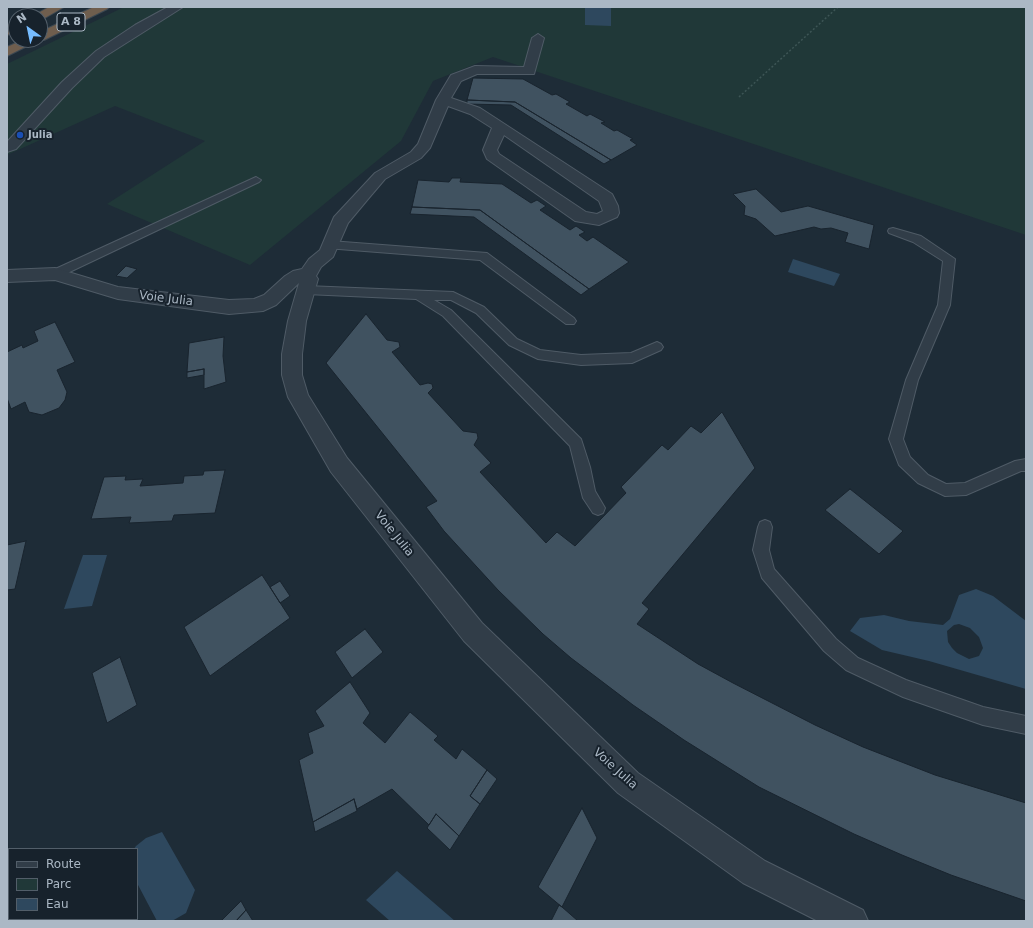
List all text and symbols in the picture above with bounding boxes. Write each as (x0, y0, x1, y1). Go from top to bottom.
north arrow (8, 8, 48, 48)
text: N (14, 10, 29, 26)
road number: A 8 (57, 13, 85, 31)
place label: Julia (28, 129, 52, 141)
marker: Julia (15, 130, 25, 140)
street label: Voie Julia (138, 289, 194, 309)
street label: Voie Julia (371, 508, 417, 560)
street label: Voie Julia (590, 745, 640, 793)
legend (8, 848, 138, 920)
text: Route (46, 857, 81, 871)
text: Parc (46, 877, 71, 891)
text: Eau (46, 897, 69, 911)

